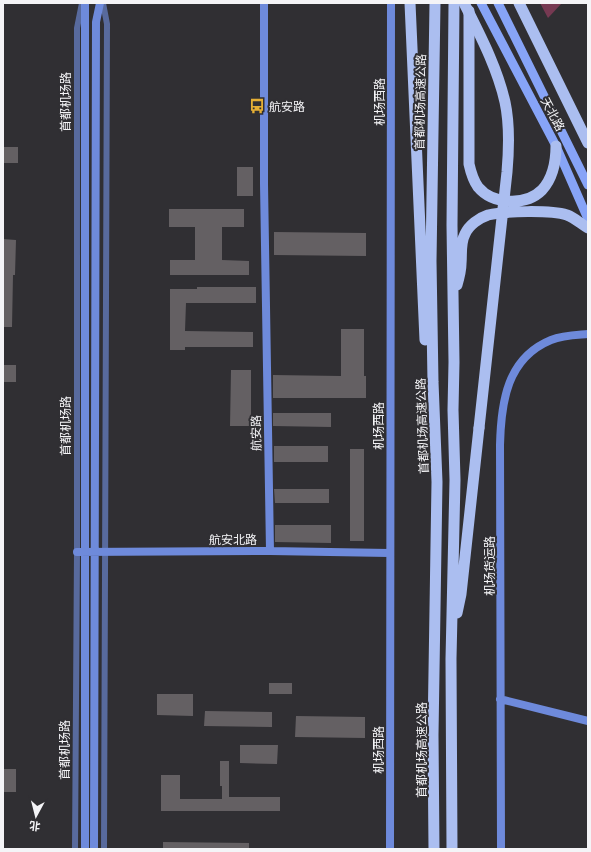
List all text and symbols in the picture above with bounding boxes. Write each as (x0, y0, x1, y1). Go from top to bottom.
street label: 首都机场高速公路 (413, 54, 427, 150)
street label: 首都机场路 (59, 72, 72, 132)
street label: 机场西路 (373, 78, 386, 126)
street label: 天北路 (539, 95, 567, 133)
bus stop icon: 航安路 (248, 97, 266, 115)
place label: 航安路 (269, 100, 305, 113)
street label: 首都机场高速公路 (414, 378, 430, 474)
street label: 首都机场路 (59, 396, 72, 456)
street label: 机场西路 (372, 402, 385, 450)
street label: 航安路 (249, 415, 263, 451)
street label: 航安北路 (209, 533, 257, 546)
street label: 机场货运路 (483, 536, 496, 596)
street label: 首都机场高速公路 (415, 702, 428, 798)
street label: 首都机场路 (58, 720, 71, 780)
street label: 机场西路 (372, 726, 385, 774)
north arrow (16, 796, 56, 836)
text: 北 (29, 819, 41, 833)

